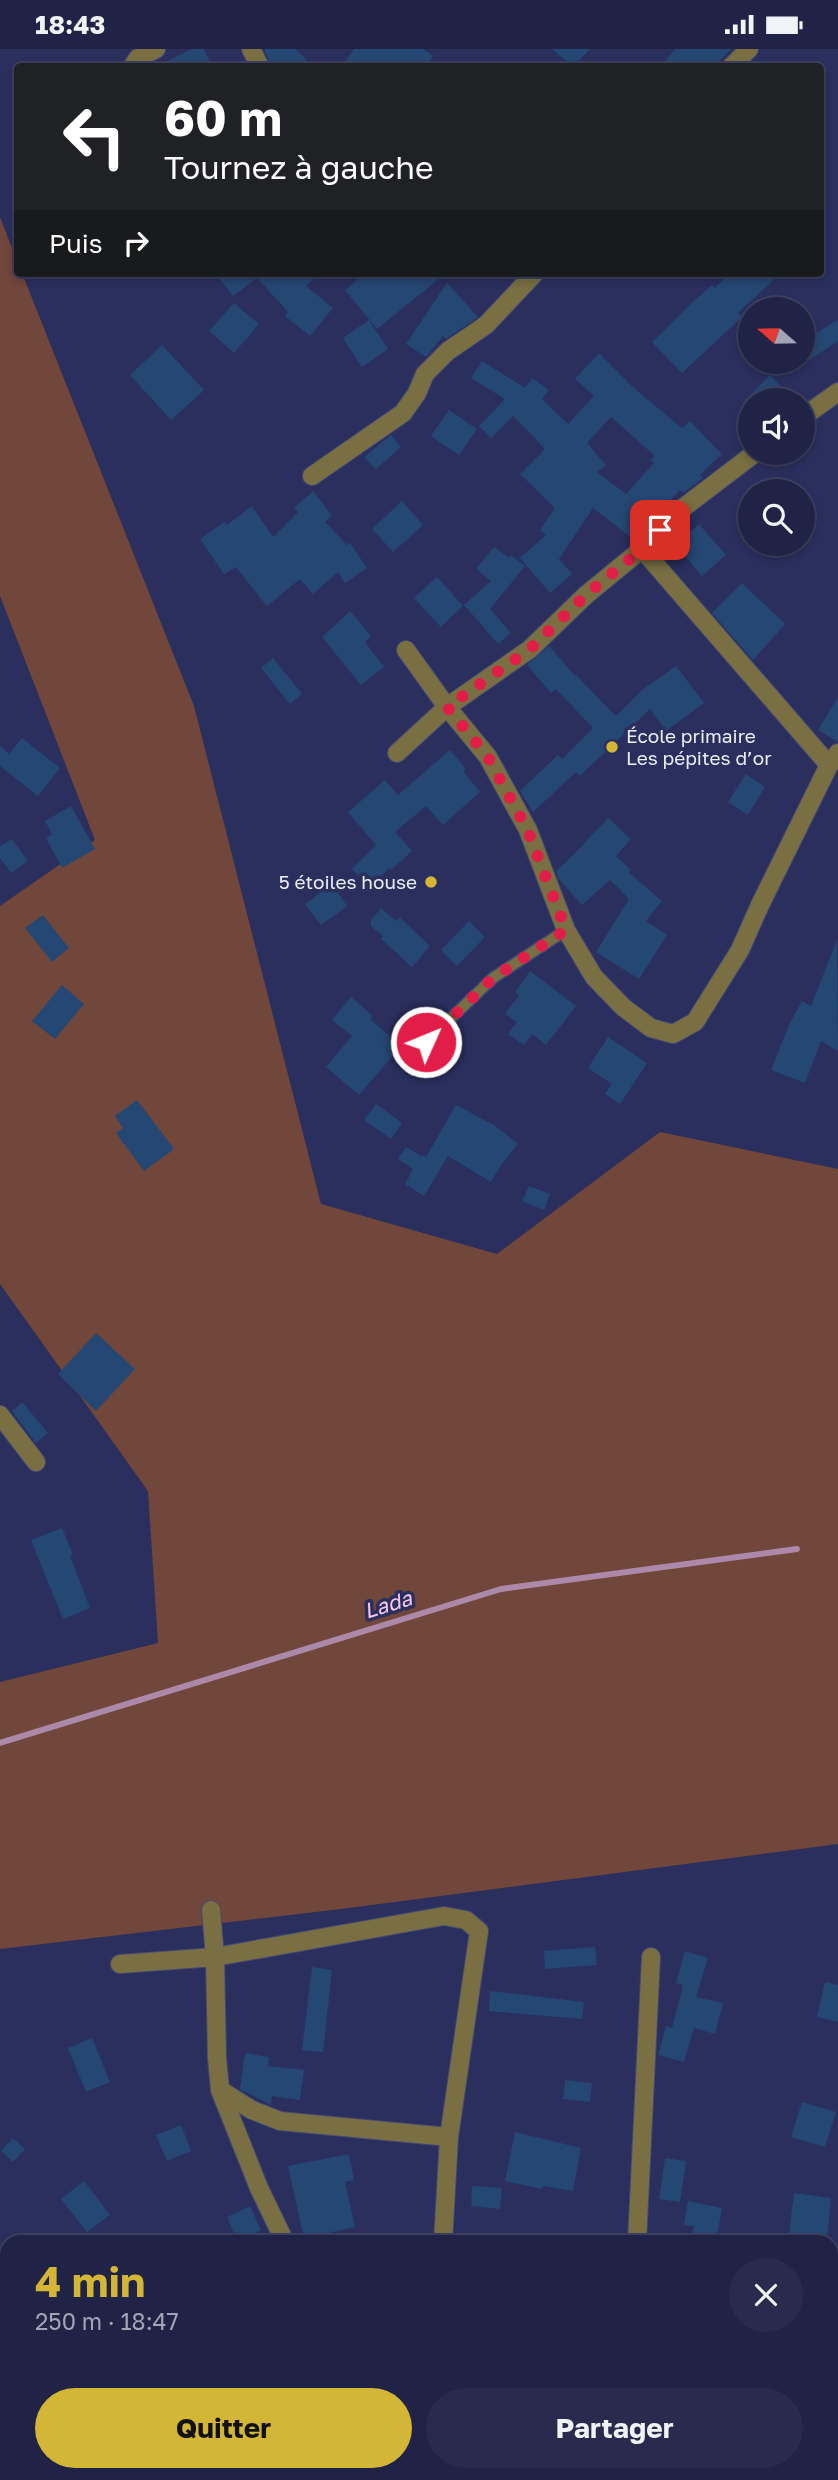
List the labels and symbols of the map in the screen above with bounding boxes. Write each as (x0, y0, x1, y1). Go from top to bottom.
north arrow (738, 297, 816, 375)
pin (630, 500, 690, 560)
place label: École primaire Les pépites d’or (626, 724, 772, 769)
marker: École primaire Les pépites d’or (604, 739, 620, 755)
place label: 5 étoiles house (279, 870, 417, 893)
marker: 5 étoiles house (423, 874, 439, 890)
position arrow (389, 1005, 463, 1079)
water label: Lada (361, 1584, 416, 1624)

